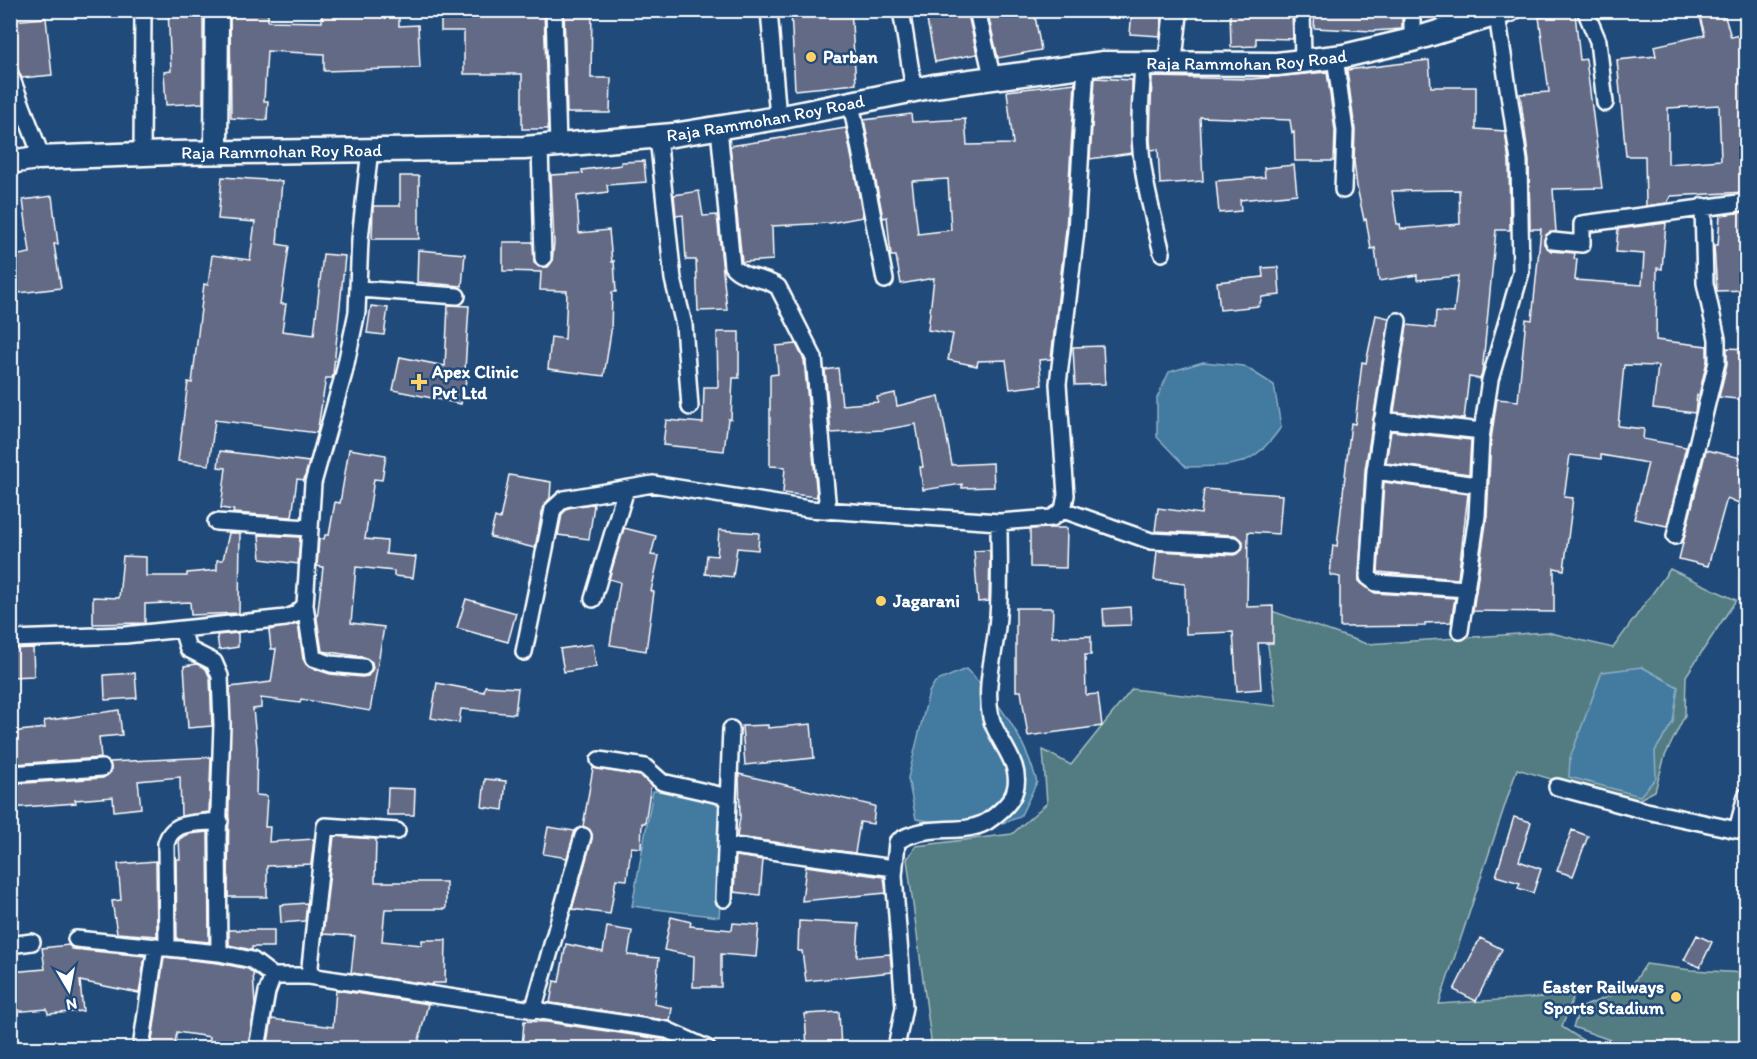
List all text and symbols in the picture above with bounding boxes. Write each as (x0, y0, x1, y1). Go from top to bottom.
street label: Raja Rammohan Roy Road (1146, 45, 1348, 75)
place label: Parban (823, 46, 878, 68)
marker: Parban (804, 50, 818, 64)
street label: Raja Rammohan Roy Road (666, 89, 867, 147)
street label: Raja Rammohan Roy Road (181, 139, 382, 164)
place label: Apex Clinic Pvt Ltd (431, 361, 519, 404)
marker: Apex Clinic Pvt Ltd (410, 373, 428, 391)
place label: Jagarani (892, 590, 960, 612)
marker: Jagarani (874, 594, 888, 608)
north arrow (39, 960, 99, 1020)
place label: Easter Railways Sports Stadium (1543, 976, 1665, 1019)
marker: Easter Railways Sports Stadium (1669, 990, 1683, 1004)
text: N (65, 994, 78, 1015)

